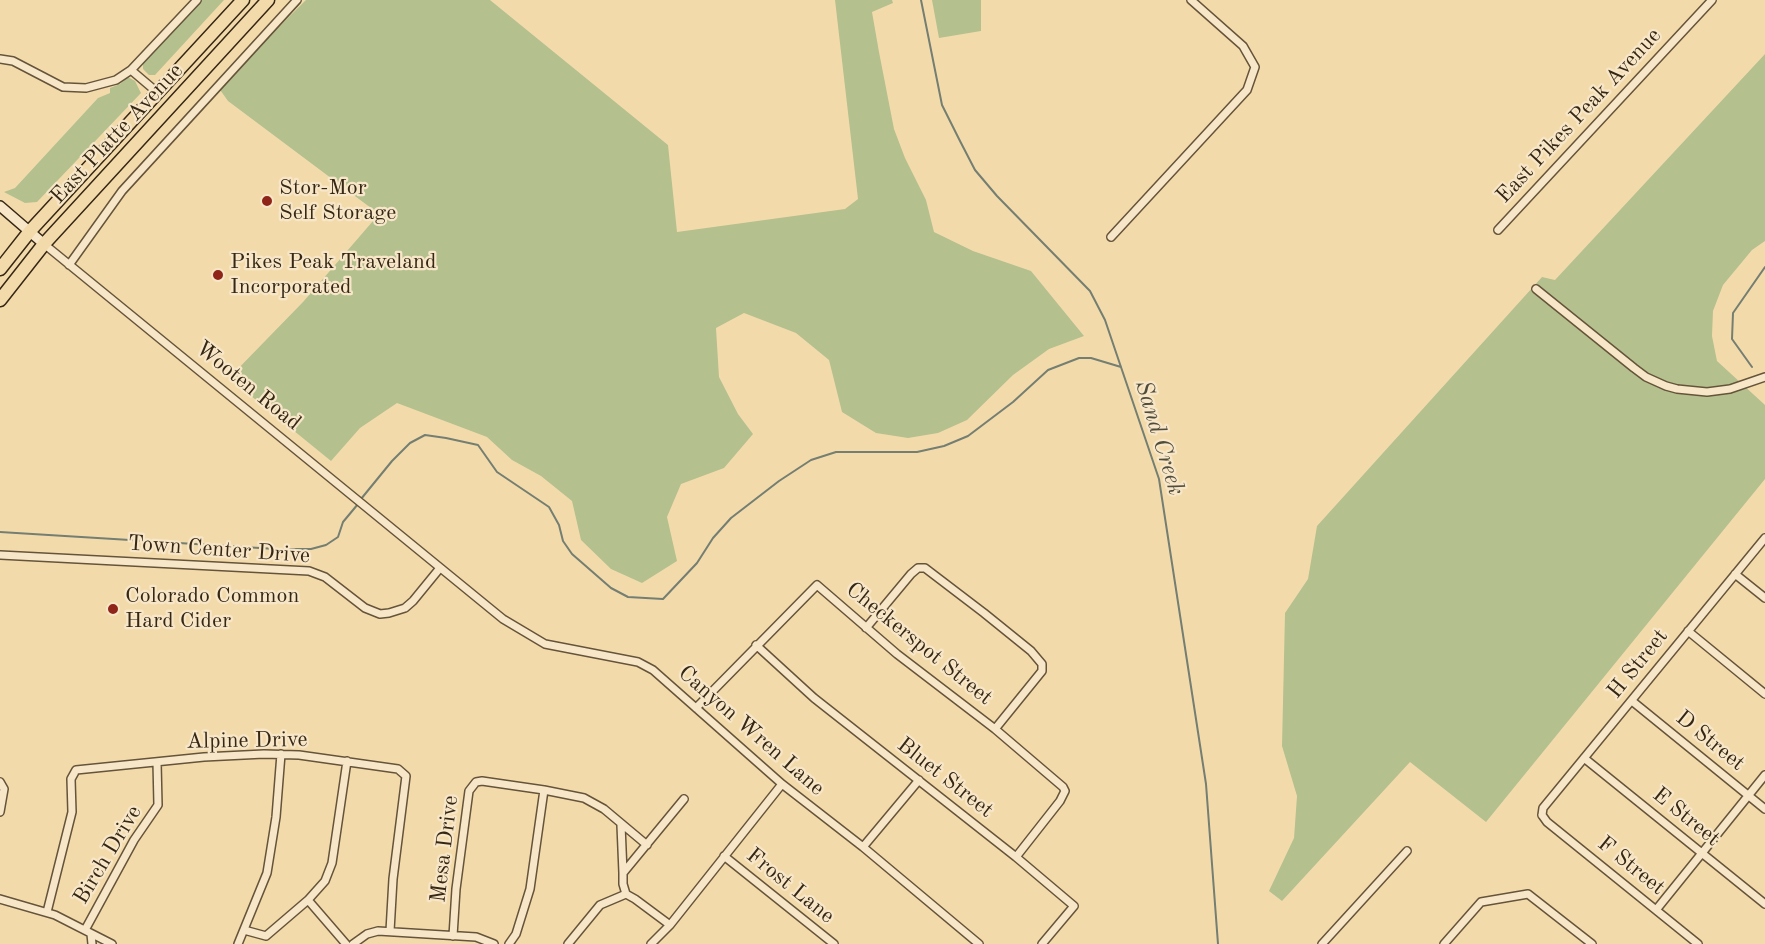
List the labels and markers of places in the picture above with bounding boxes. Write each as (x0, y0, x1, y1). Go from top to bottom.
place label: Stor-Mor Self Storage (279, 175, 396, 226)
marker: Stor-Mor Self Storage (260, 194, 274, 208)
place label: Pikes Peak Traveland Incorporated (230, 249, 436, 300)
marker: Pikes Peak Traveland Incorporated (211, 268, 225, 282)
place label: Colorado Common Hard Cider (125, 583, 299, 634)
marker: Colorado Common Hard Cider (106, 602, 120, 616)

